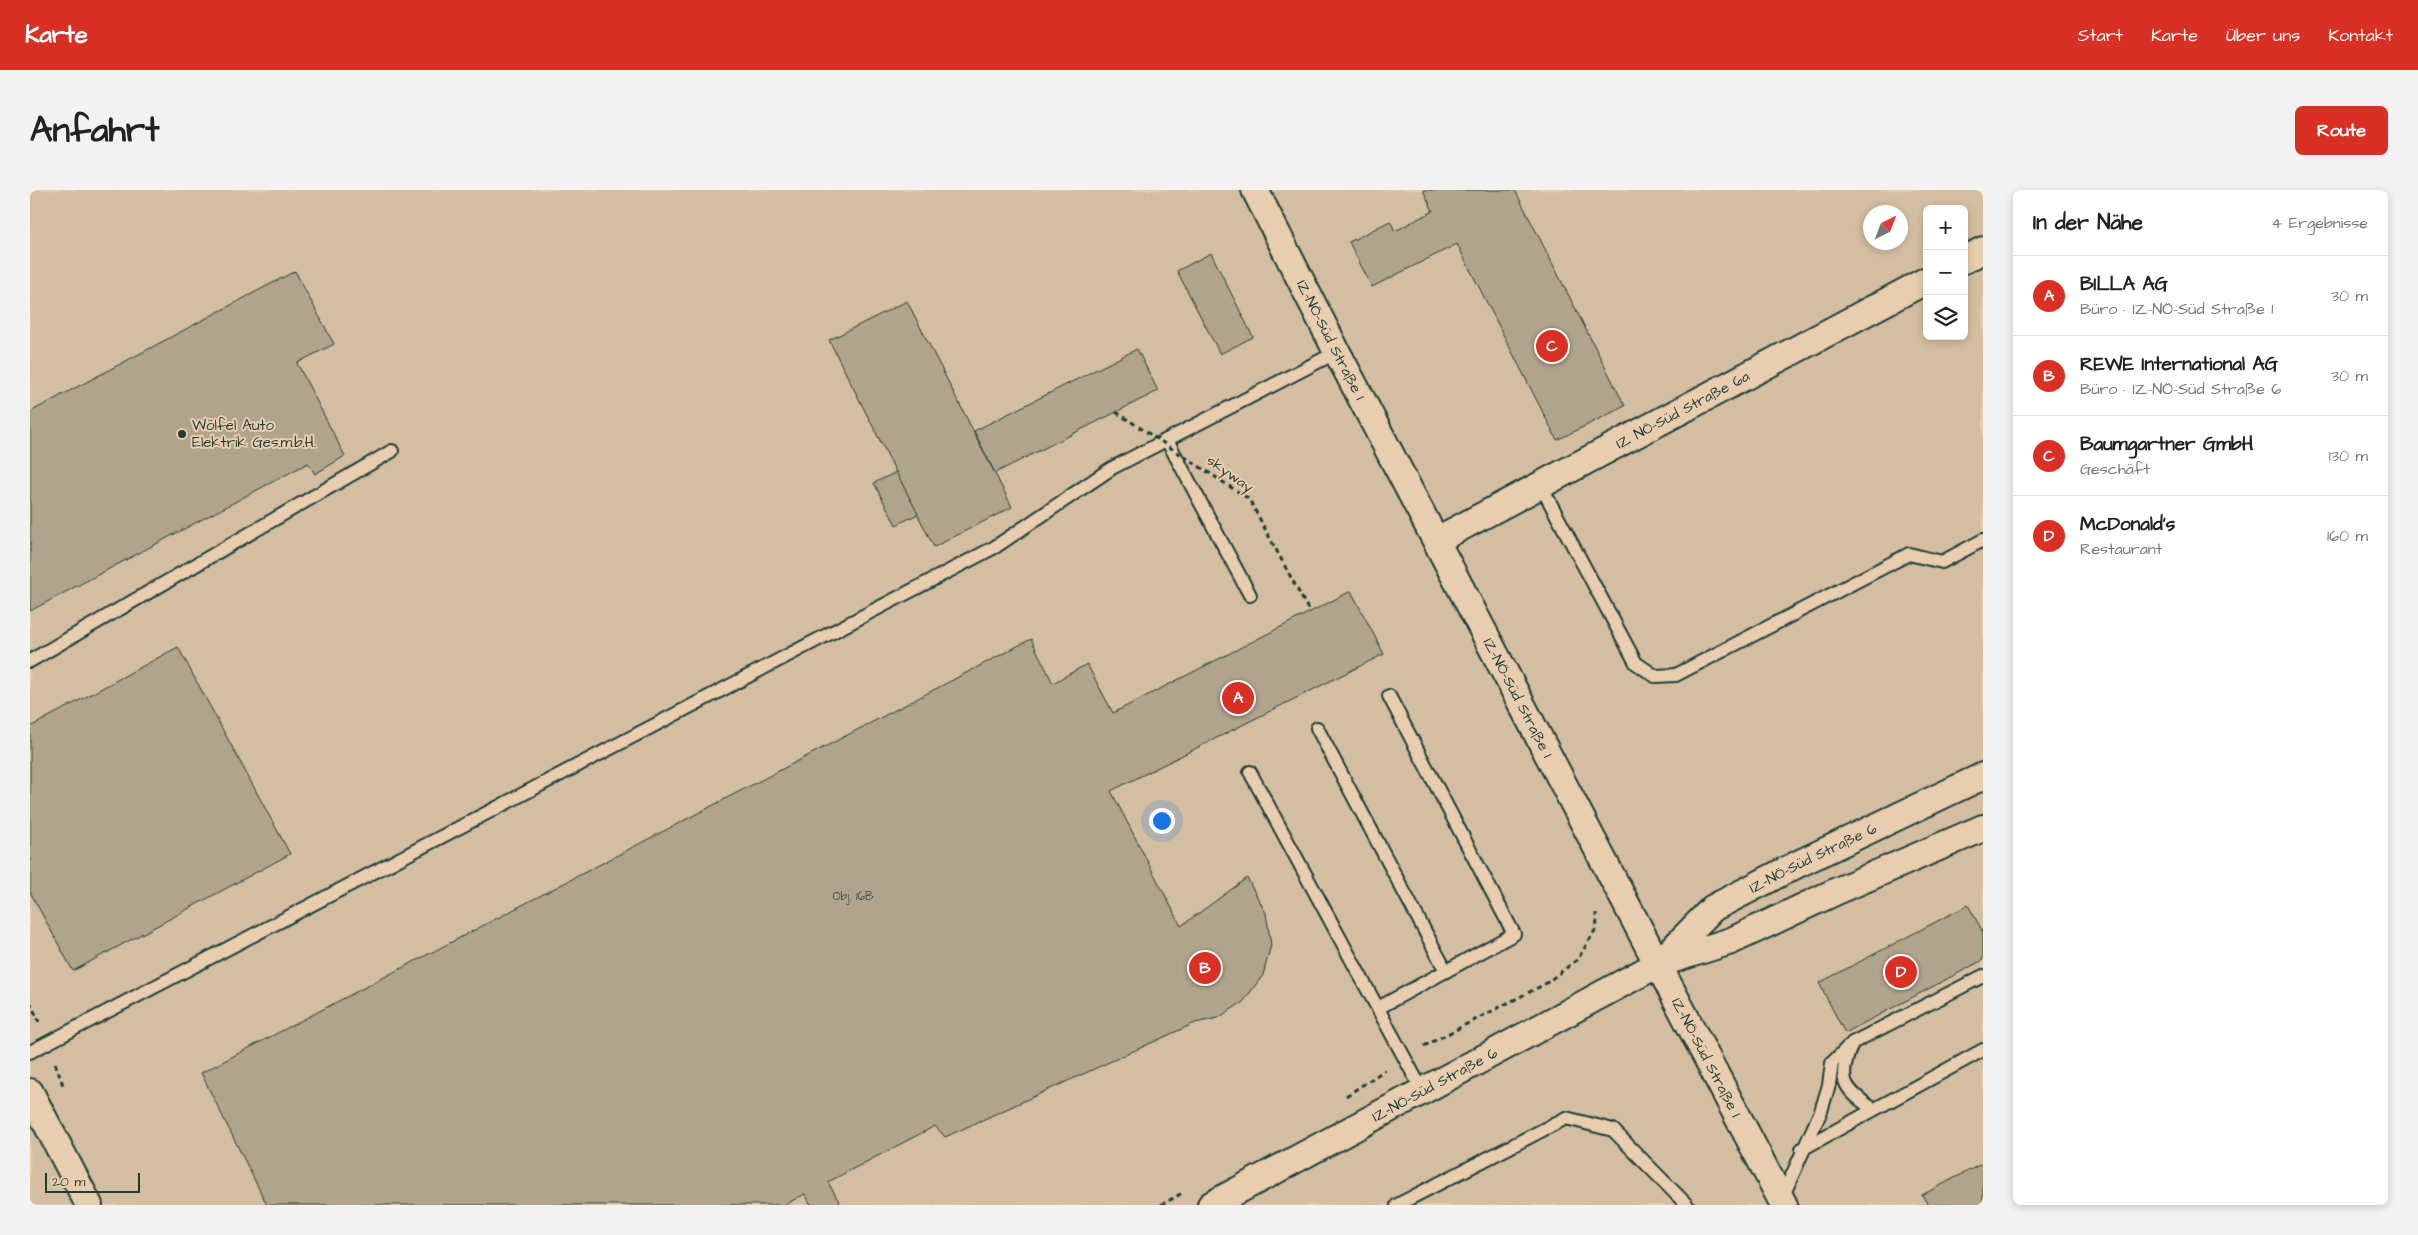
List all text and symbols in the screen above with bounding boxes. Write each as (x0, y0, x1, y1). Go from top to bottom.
text: Karte (25, 18, 88, 52)
text: Start (2078, 23, 2123, 48)
text: Karte (2151, 23, 2198, 48)
text: Über uns (2226, 23, 2300, 48)
text: Kontakt (2328, 23, 2393, 48)
text: Anfahrt (30, 106, 159, 155)
button: Route (2295, 106, 2388, 155)
north arrow (1863, 205, 1908, 250)
map controls (1923, 205, 1968, 340)
button: + (1923, 205, 1968, 250)
text: In der Nähe (2033, 208, 2143, 237)
text: 4 Ergebnisse (2271, 212, 2368, 234)
button: − (1923, 250, 1968, 295)
text: BILLA AG (2080, 271, 2168, 298)
street label: IZ-NÖ-Süd Straße 1 (1292, 276, 1371, 403)
text: A (2044, 285, 2054, 307)
text: 30 m (2331, 285, 2368, 307)
button: layers (1923, 295, 1968, 340)
text: Büro · IZ-NÖ-Süd Straße 1 (2080, 298, 2273, 320)
pin: C (1536, 327, 1568, 365)
text: REWE International AG (2080, 351, 2278, 378)
street label: IZ NÖ-Süd Straße 6a (1612, 365, 1753, 454)
text: B (2043, 365, 2055, 387)
text: 30 m (2331, 365, 2368, 387)
text: Büro · IZ-NÖ-Süd Straße 6 (2080, 378, 2281, 400)
place label: Wölfel Auto Elektrik Ges.m.b.H. (192, 415, 316, 453)
marker: Wölfel Auto Elektrik Ges.m.b.H. (176, 428, 188, 440)
text: Baumgartner GmbH (2080, 431, 2253, 458)
text: C (2043, 445, 2055, 467)
text: 130 m (2329, 445, 2368, 467)
street label: skyway (1202, 450, 1258, 499)
text: Geschäft (2080, 458, 2150, 480)
text: McDonald's (2080, 511, 2175, 538)
text: D (2044, 525, 2054, 547)
text: 160 m (2327, 525, 2368, 547)
text: Restaurant (2080, 538, 2162, 560)
street label: IZ-NÖ-Süd Straße 1 (1478, 634, 1558, 761)
pin: A (1222, 679, 1254, 717)
your location (1149, 808, 1175, 834)
street label: IZ-NÖ-Süd Straße 6 (1745, 817, 1881, 898)
house number: Obj. 16B (833, 888, 874, 905)
pin: B (1189, 949, 1221, 987)
pin: D (1885, 953, 1917, 991)
street label: IZ-NÖ-Süd Straße 1 (1667, 994, 1747, 1121)
street label: IZ-NÖ-Süd Straße 6 (1368, 1042, 1502, 1127)
scale bar (45, 1170, 140, 1193)
text: 20 m (52, 1172, 85, 1192)

